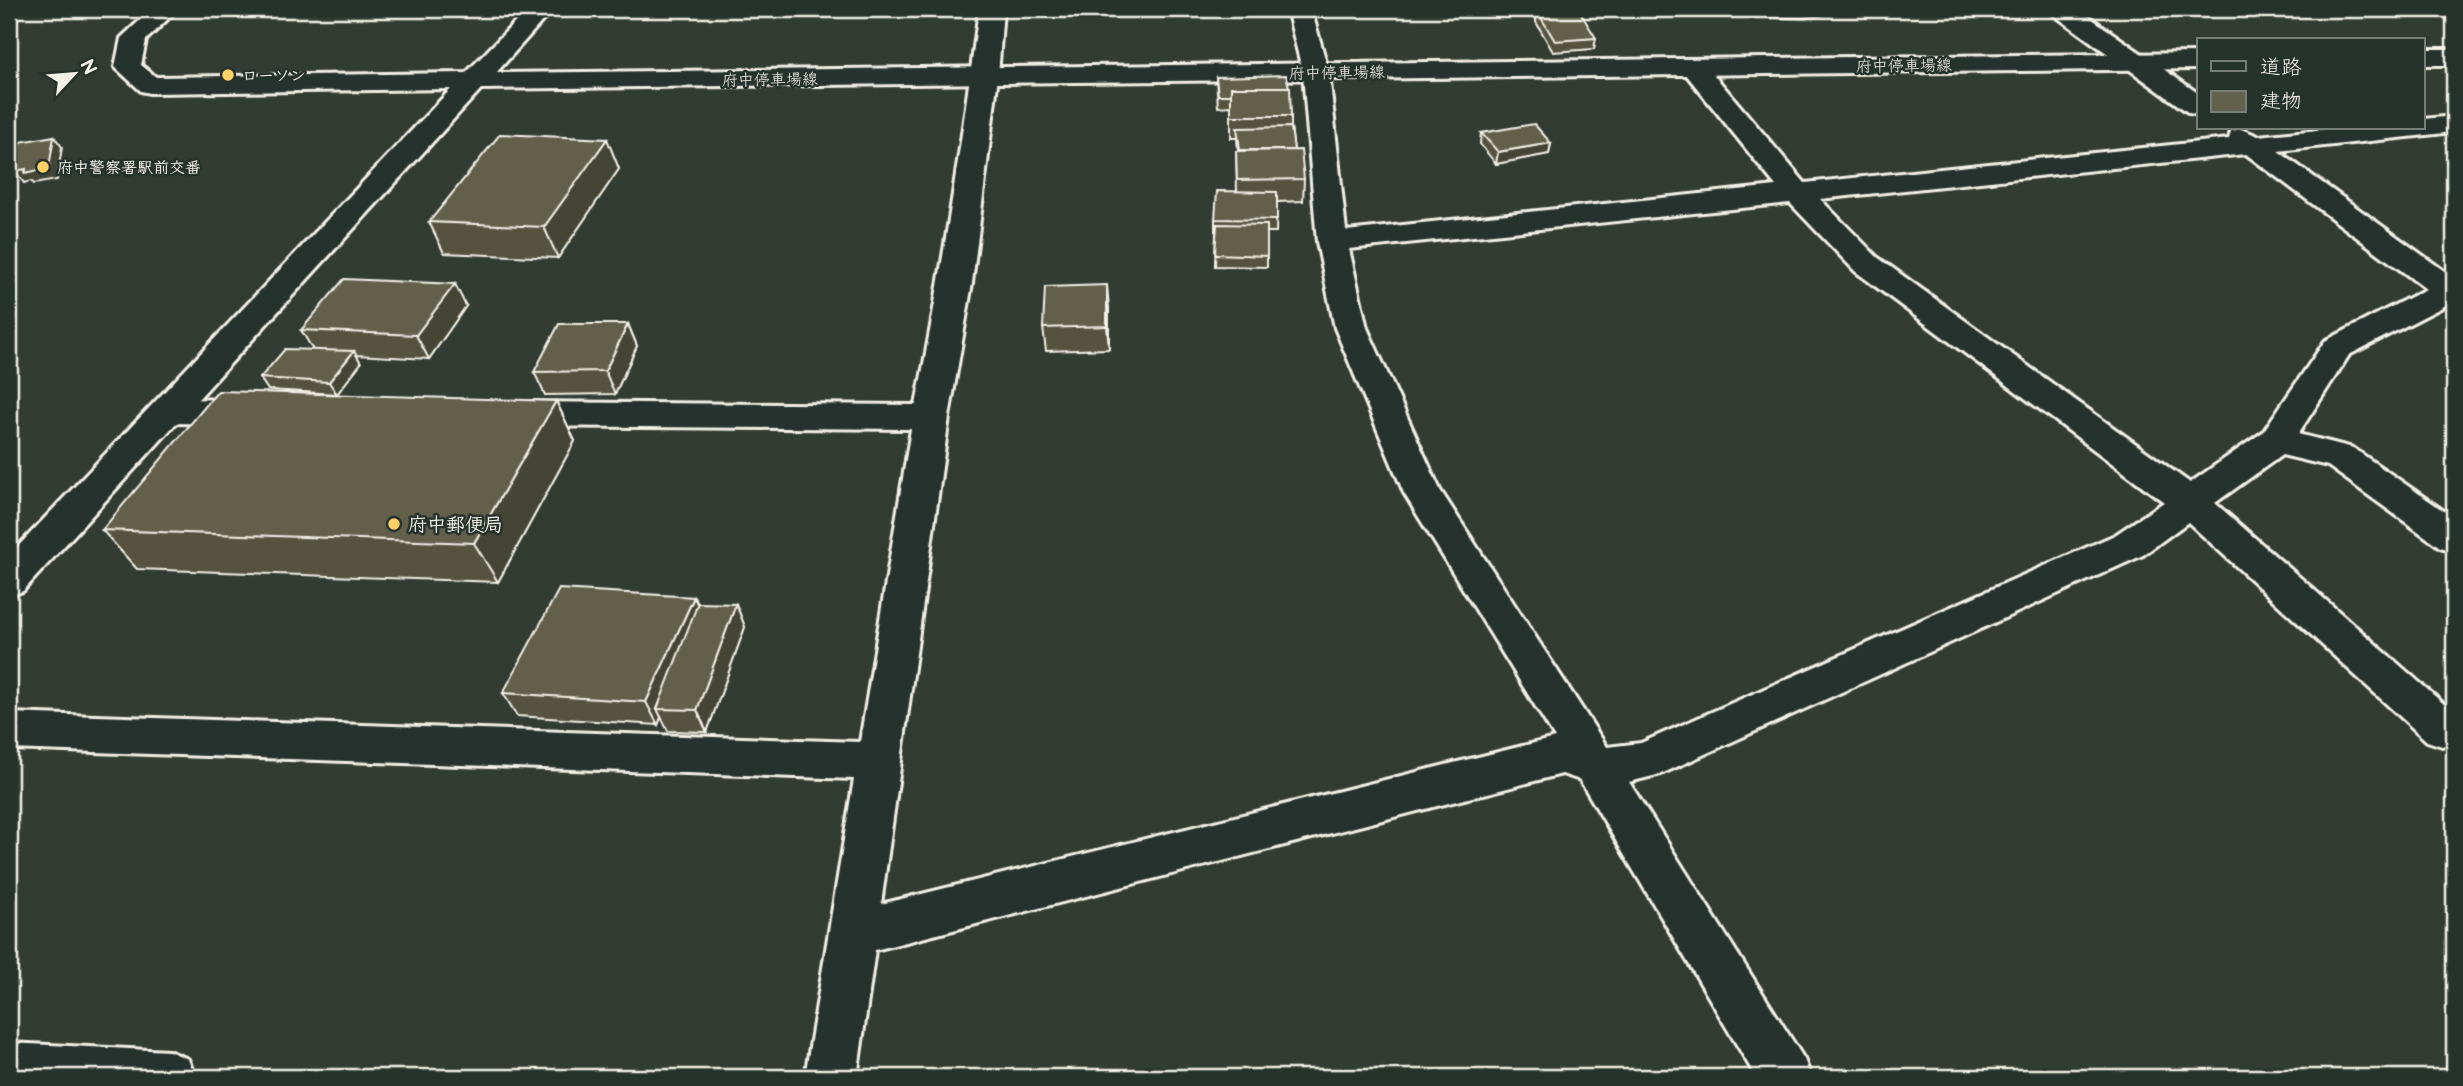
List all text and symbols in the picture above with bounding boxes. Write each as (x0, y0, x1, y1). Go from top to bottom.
north arrow (38, 38, 108, 108)
legend (2197, 38, 2424, 130)
text: 道路 (2260, 55, 2302, 80)
text: N (74, 56, 101, 79)
street label: 府中停車場線 (1856, 56, 1952, 77)
street label: 府中停車場線 (1289, 63, 1385, 84)
marker: ローソン (220, 67, 236, 83)
place label: ローソン (242, 67, 306, 86)
street label: 府中停車場線 (722, 70, 818, 91)
text: 建物 (2260, 89, 2302, 114)
marker: 府中警察署駅前交番 (35, 159, 51, 175)
place label: 府中警察署駅前交番 (57, 159, 201, 178)
place label: 府中郵便局 (408, 514, 503, 537)
marker: 府中郵便局 (386, 516, 402, 532)

